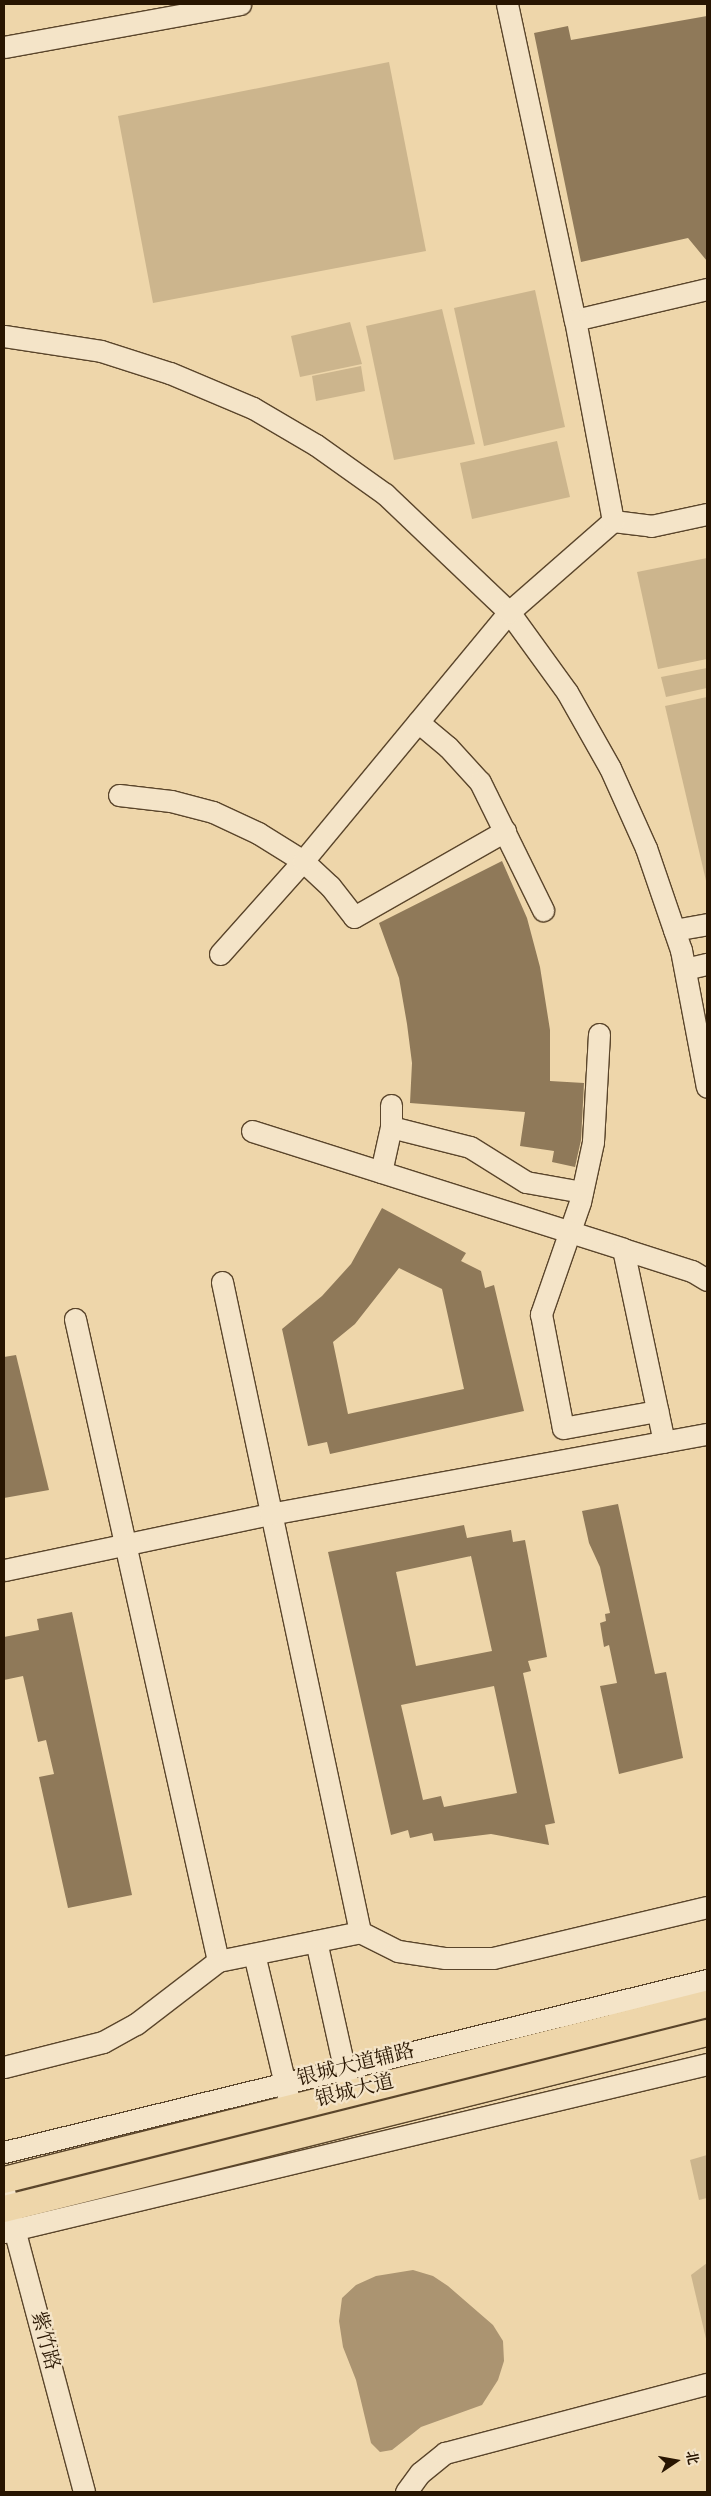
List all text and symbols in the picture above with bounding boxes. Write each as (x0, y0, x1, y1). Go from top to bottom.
street label: 银城大道辅路 (295, 2040, 417, 2092)
street label: 银城大道 (313, 2071, 397, 2113)
street label: 紫竹路 (25, 2309, 63, 2373)
north arrow (651, 2436, 701, 2486)
text: 北 (680, 2449, 702, 2467)

